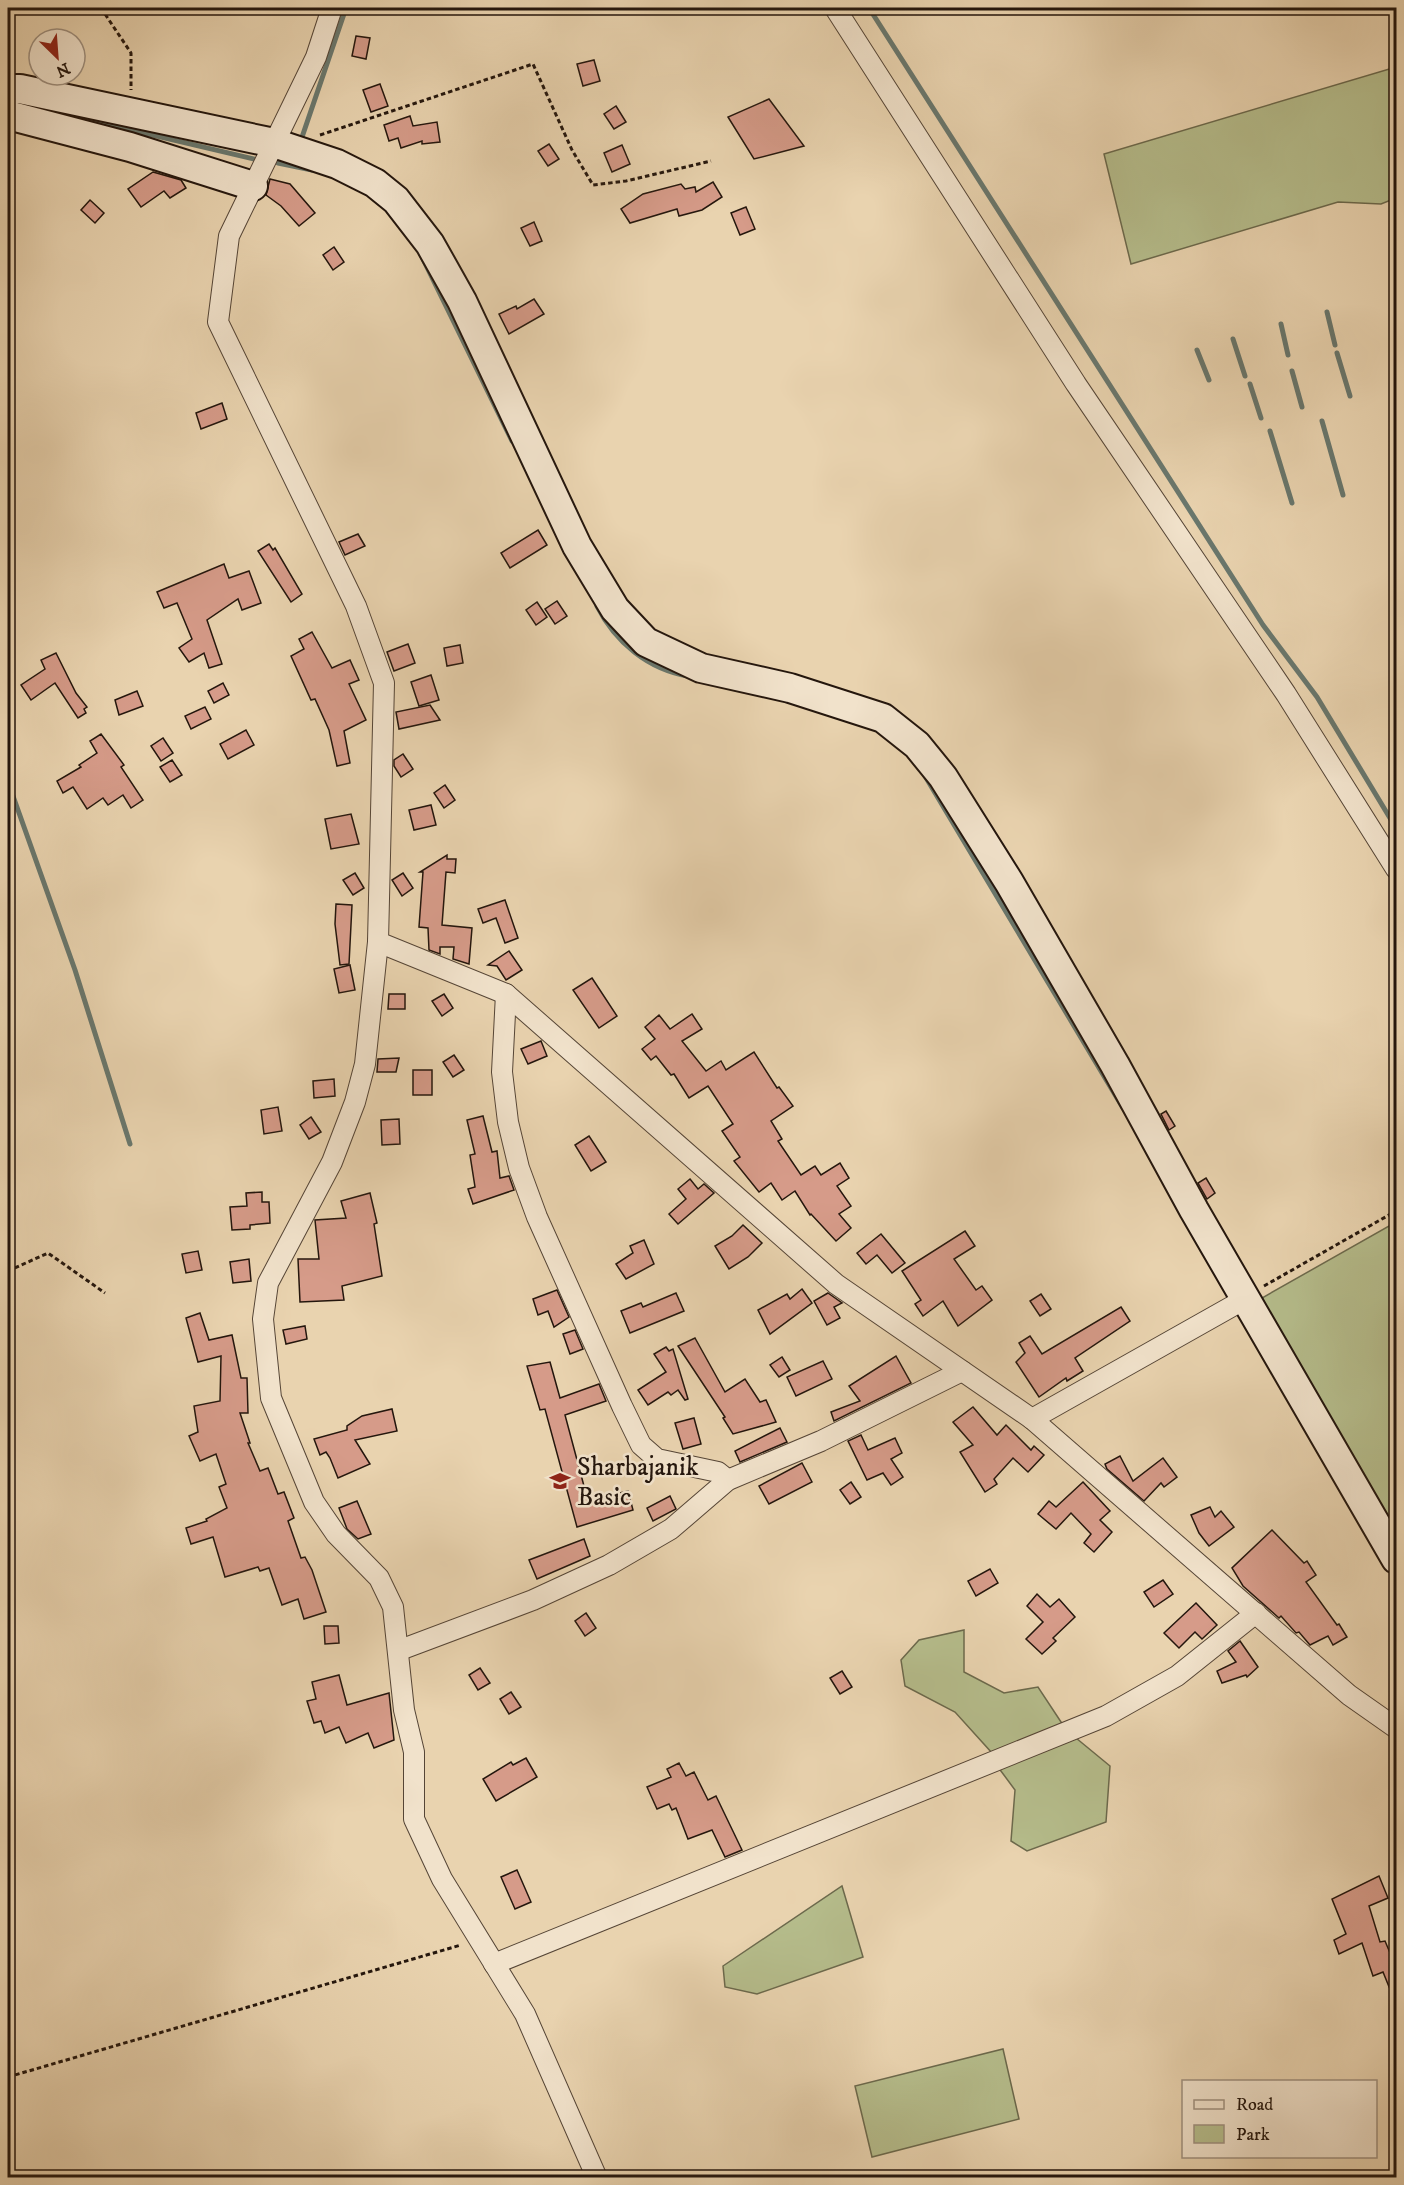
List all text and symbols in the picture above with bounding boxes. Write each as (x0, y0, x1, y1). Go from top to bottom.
north arrow (27, 27, 87, 87)
text: N (53, 58, 73, 82)
place label: Sharbajanik Basic (577, 1451, 699, 1514)
school or university icon: Sharbajanik Basic (548, 1469, 572, 1493)
legend (1182, 2080, 1377, 2158)
text: Road (1236, 2094, 1273, 2116)
text: Park (1236, 2124, 1270, 2146)

